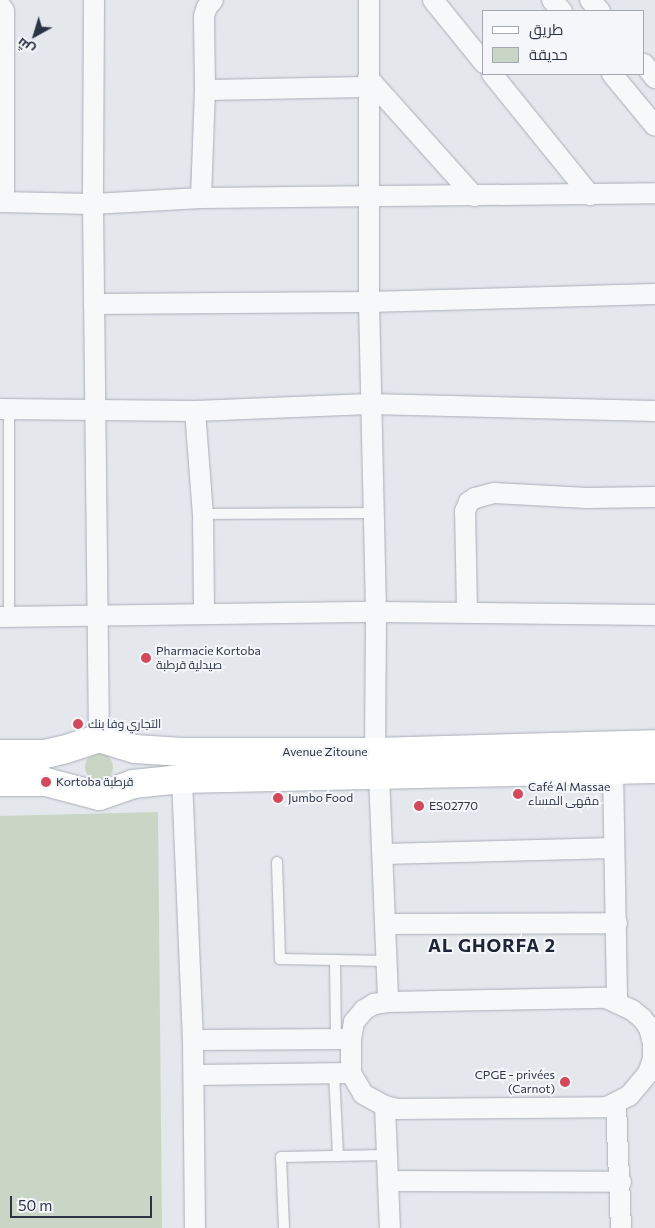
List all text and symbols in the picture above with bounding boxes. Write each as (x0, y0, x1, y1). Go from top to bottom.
north arrow (10, 10, 60, 60)
legend (482, 10, 645, 75)
text: طريق (529, 20, 563, 38)
text: ش (13, 35, 38, 59)
text: حديقة (529, 45, 568, 63)
place label: Pharmacie Kortoba صيدلية قرطبة (156, 644, 261, 672)
marker: Pharmacie Kortoba صيدلية قرطبة (140, 652, 152, 664)
place label: التجاري وفا بنك (88, 717, 161, 731)
marker: التجاري وفا بنك (72, 718, 84, 730)
street label: Avenue Zitoune (282, 745, 368, 759)
place label: Kortoba قرطبة (56, 775, 134, 789)
marker: Kortoba قرطبة (40, 776, 52, 788)
place label: Café Al Massae مقهى المساء (528, 780, 610, 808)
marker: Café Al Massae مقهى المساء (512, 788, 524, 800)
place label: Jumbo Food (288, 791, 353, 805)
marker: Jumbo Food (272, 792, 284, 804)
place label: ES02770 (429, 799, 478, 813)
marker: ES02770 (413, 800, 425, 812)
district label: AL GHORFA 2 (427, 934, 557, 956)
place label: CPGE - privées (Carnot) (475, 1068, 555, 1096)
marker: CPGE - privées (Carnot) (559, 1076, 571, 1088)
scale bar (12, 1186, 155, 1218)
text: 50 m (18, 1196, 52, 1214)

